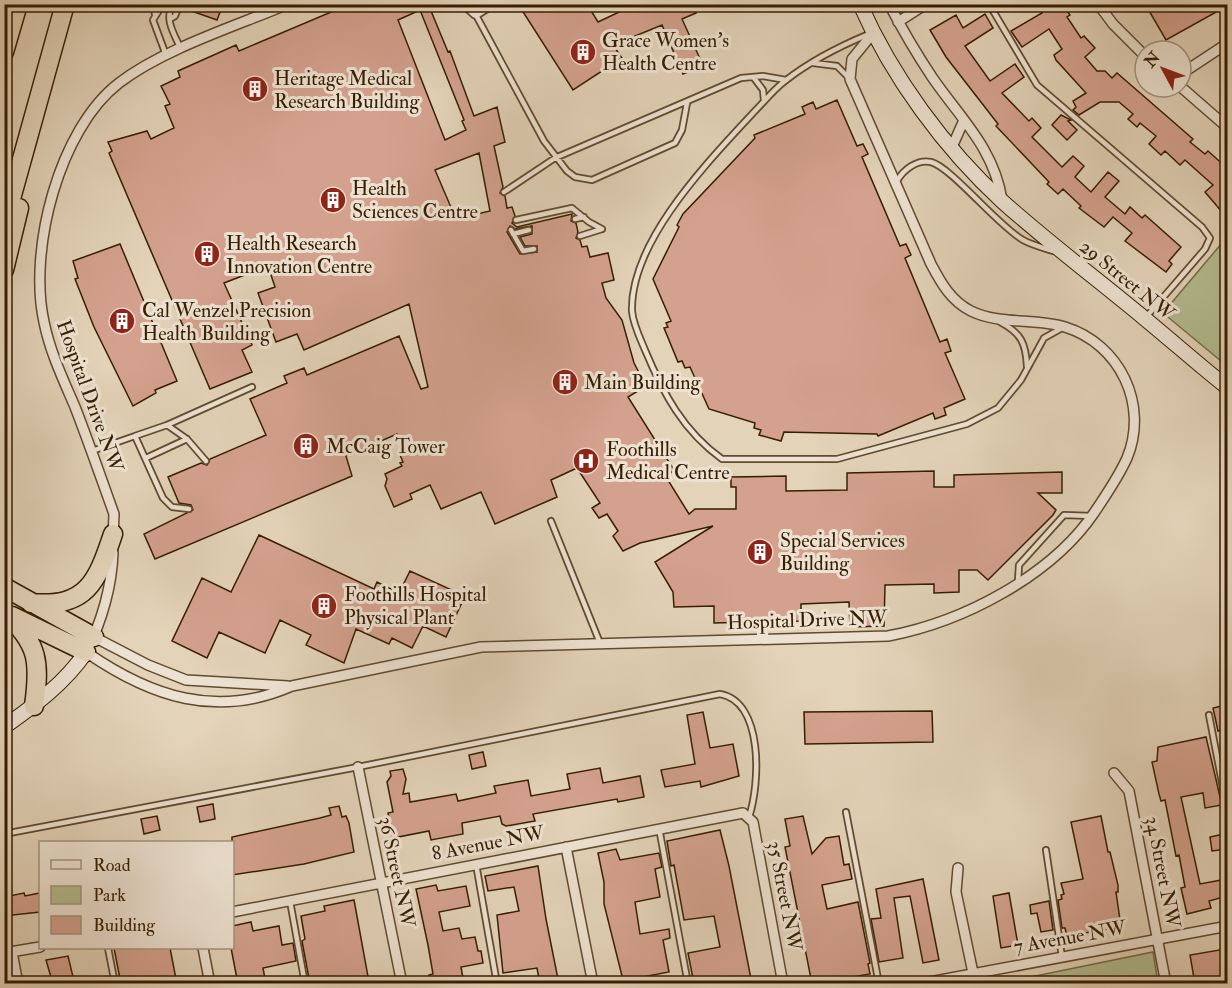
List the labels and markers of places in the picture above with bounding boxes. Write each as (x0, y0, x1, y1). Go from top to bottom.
place label: Grace Women's Health Centre (602, 28, 729, 76)
building icon: Grace Women's Health Centre (568, 37, 598, 67)
place label: Heritage Medical Research Building (274, 66, 420, 114)
building icon: Heritage Medical Research Building (240, 74, 270, 104)
place label: Health Sciences Centre (352, 176, 478, 224)
building icon: Health Sciences Centre (318, 185, 348, 215)
place label: Health Research Innovation Centre (226, 231, 372, 279)
building icon: Health Research Innovation Centre (192, 239, 222, 269)
place label: Cal Wenzel Precision Health Building (142, 298, 311, 346)
building icon: Cal Wenzel Precision Health Building (107, 306, 137, 336)
building icon: Main Building (550, 367, 580, 397)
place label: Main Building (584, 370, 702, 395)
building icon: McCaig Tower (291, 431, 321, 461)
place label: McCaig Tower (326, 434, 446, 459)
place label: Foothills Medical Centre (606, 437, 730, 485)
hospital icon: Foothills Medical Centre (571, 446, 601, 476)
place label: Special Services Building (780, 528, 905, 576)
building icon: Special Services Building (745, 537, 775, 567)
place label: Foothills Hospital Physical Plant (344, 582, 487, 630)
building icon: Foothills Hospital Physical Plant (309, 591, 339, 621)

